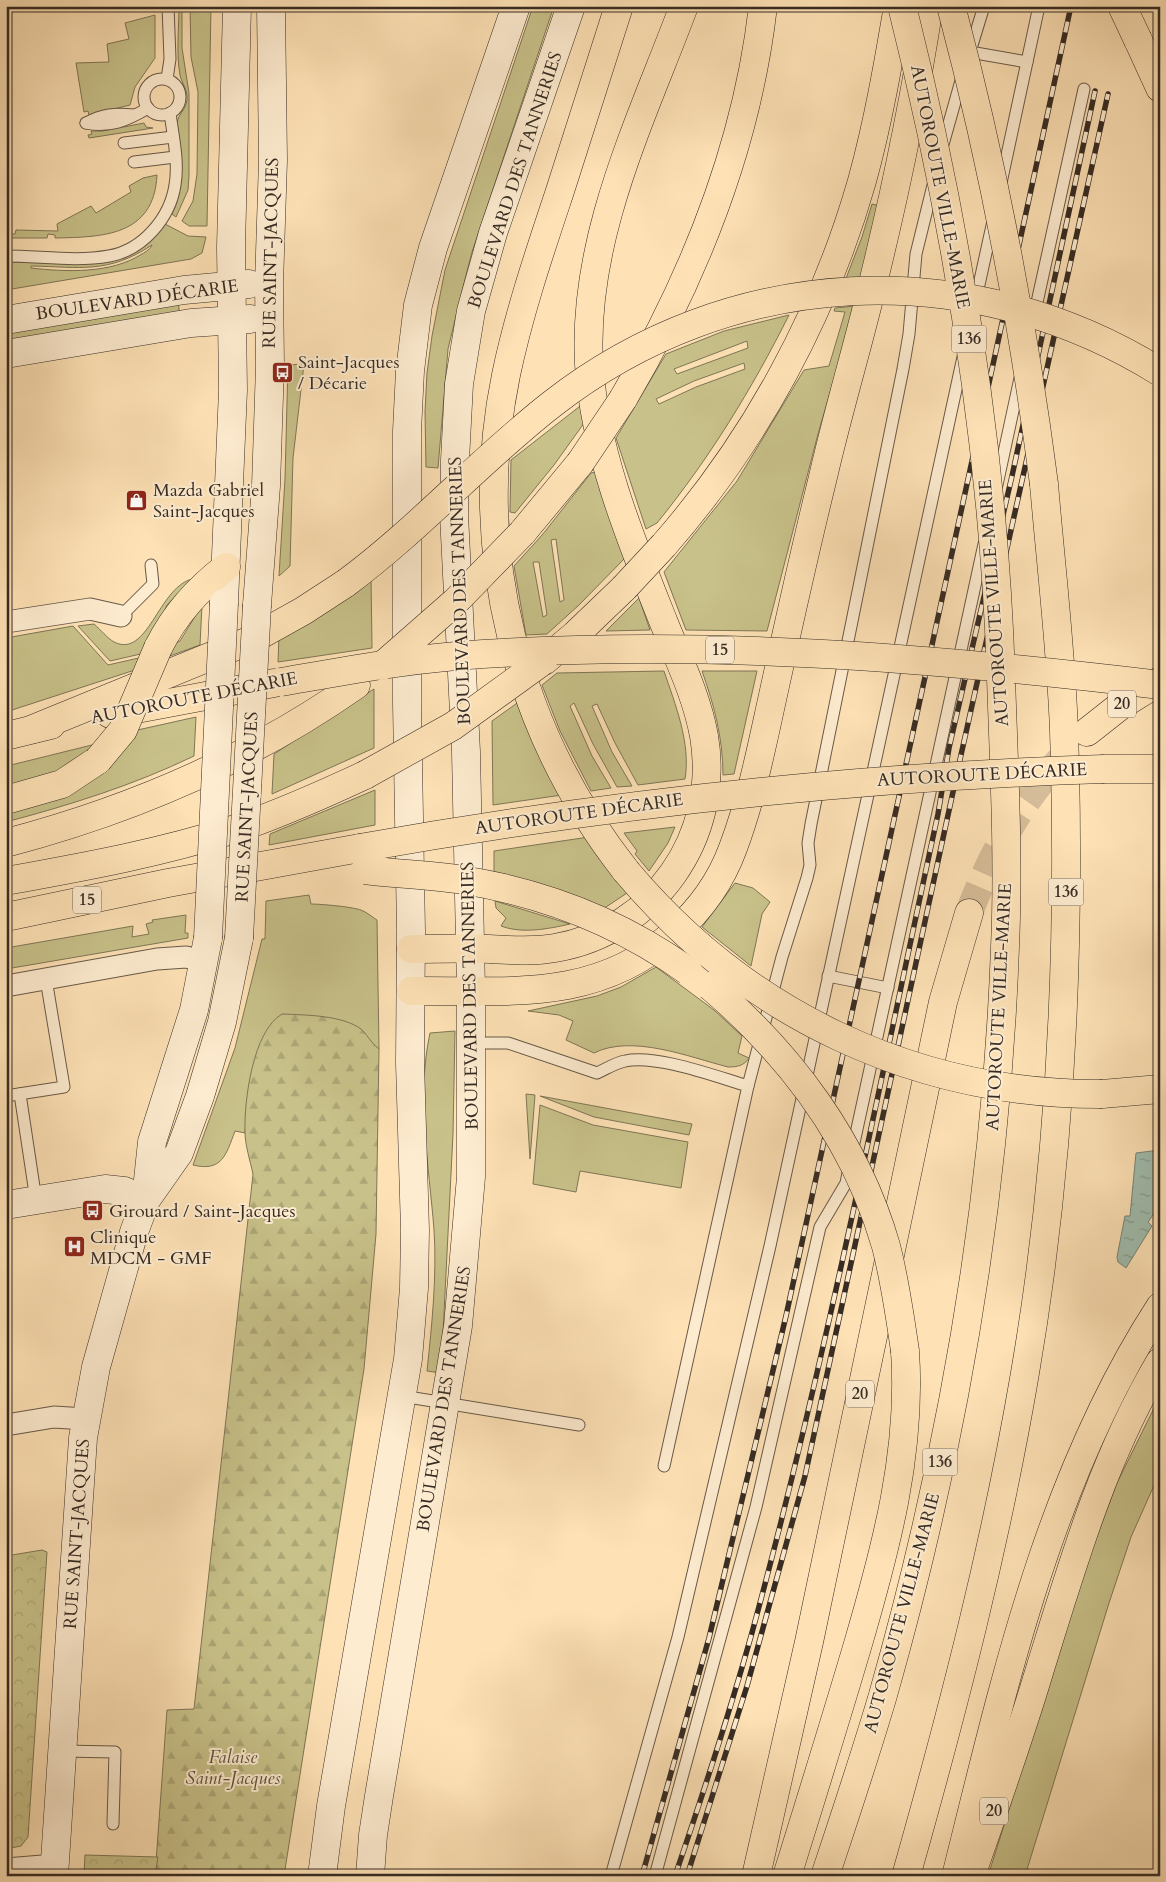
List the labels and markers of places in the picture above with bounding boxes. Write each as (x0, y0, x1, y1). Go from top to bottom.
place label: Saint-Jacques / Décarie (298, 350, 400, 396)
bus stop icon: Saint-Jacques / Décarie (270, 360, 294, 384)
place label: Mazda Gabriel Saint-Jacques (153, 478, 264, 524)
shop icon: Mazda Gabriel Saint-Jacques (125, 488, 149, 512)
bus stop icon: Girouard / Saint-Jacques (81, 1199, 105, 1223)
place label: Girouard / Saint-Jacques (109, 1199, 296, 1224)
place label: Clinique MDCM - GMF (90, 1225, 211, 1271)
hospital icon: Clinique MDCM - GMF (62, 1235, 86, 1259)

